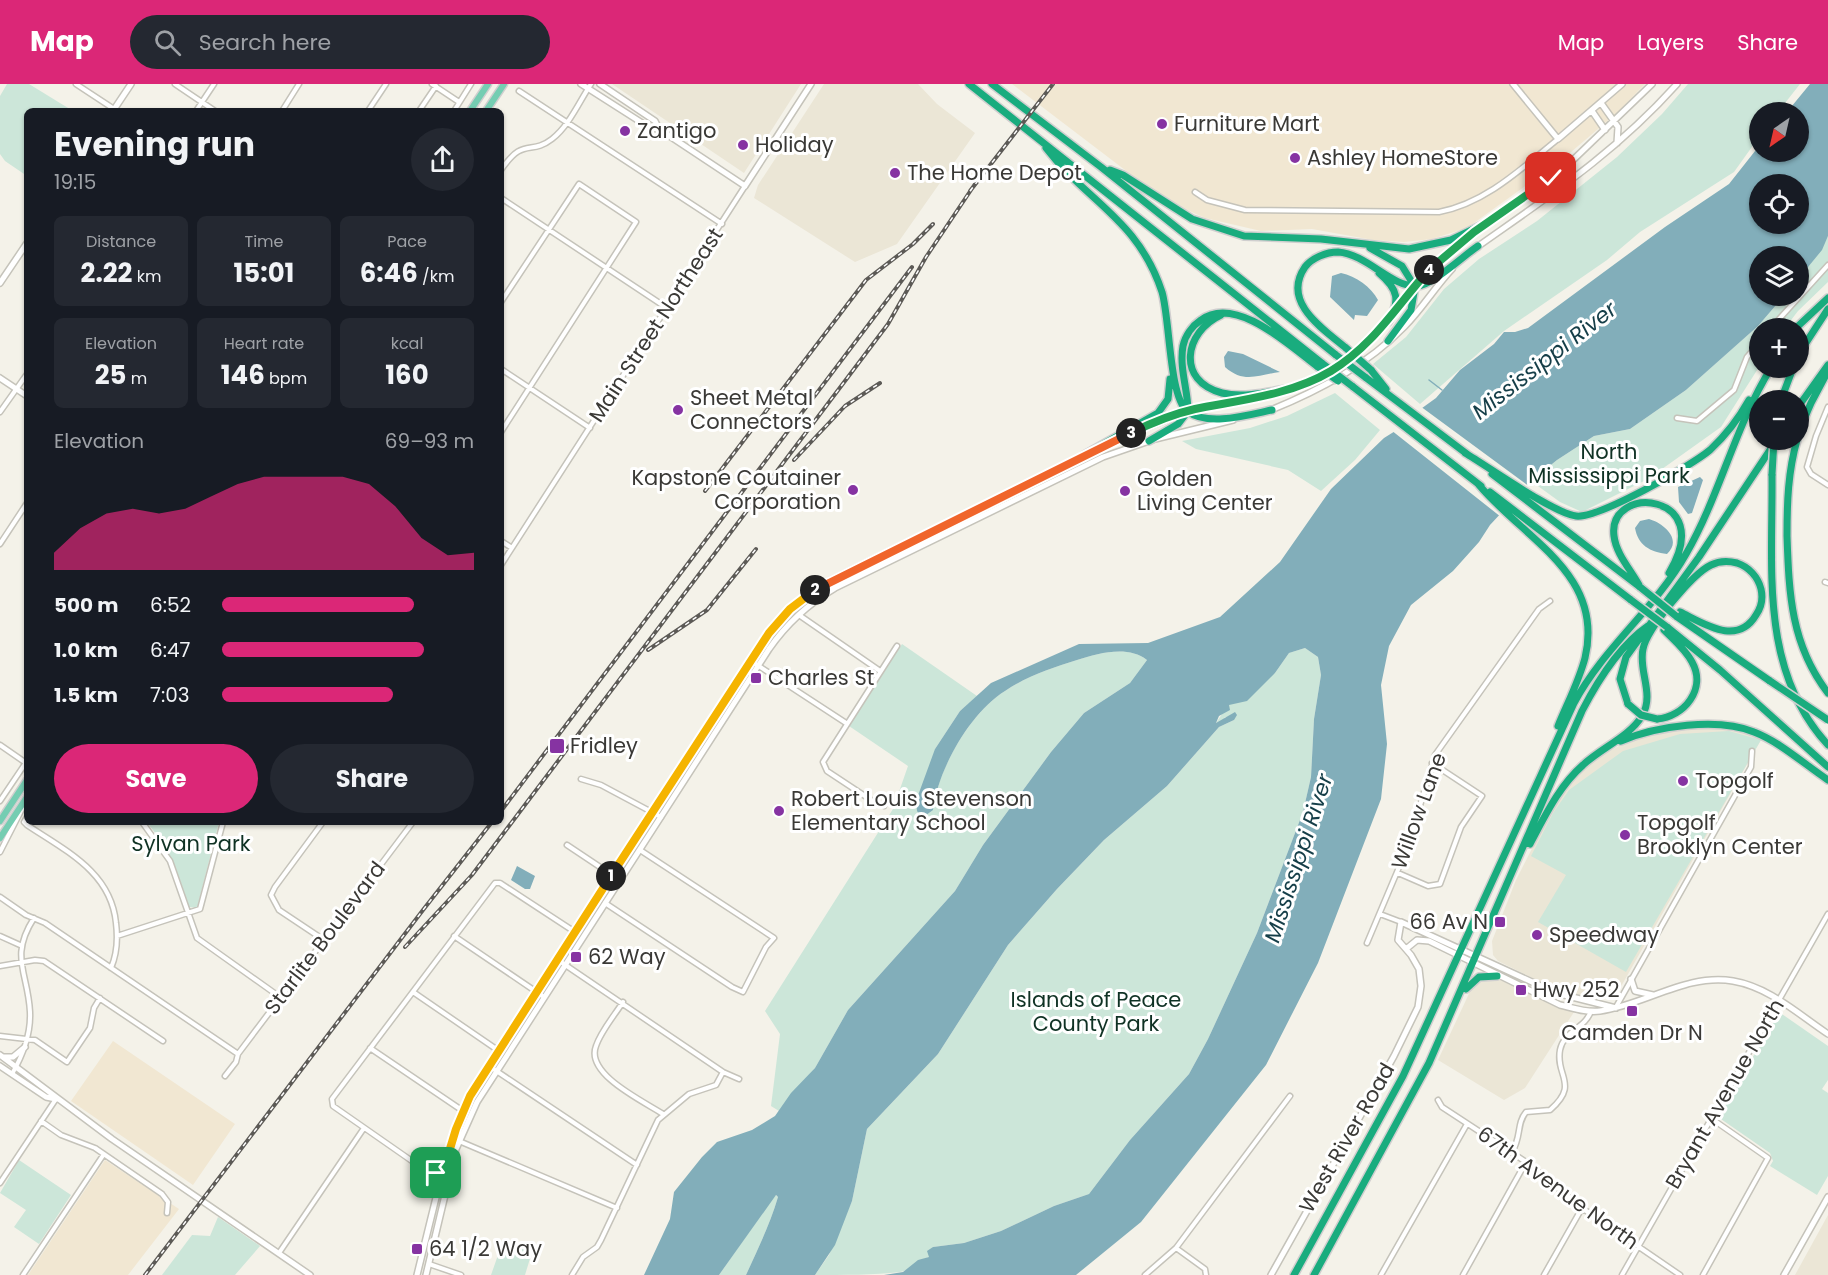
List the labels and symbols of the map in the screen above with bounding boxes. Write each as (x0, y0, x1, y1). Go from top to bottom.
north arrow (1749, 102, 1809, 162)
place label: Furniture Mart (1174, 109, 1320, 138)
place label: Zantigo (637, 116, 716, 145)
marker: Furniture Mart (1155, 117, 1169, 131)
marker: Zantigo (618, 124, 632, 138)
place label: Holiday (755, 130, 834, 159)
marker: Holiday (736, 138, 750, 152)
place label: Ashley HomeStore (1307, 143, 1498, 172)
marker: Ashley HomeStore (1288, 151, 1302, 165)
pin (1525, 152, 1576, 203)
place label: The Home Depot (907, 158, 1082, 187)
marker: The Home Depot (888, 166, 902, 180)
street label: Main Street Northeast (582, 222, 729, 428)
pin: 4 (1414, 255, 1444, 285)
water label: Mississippi River (1465, 294, 1624, 427)
place label: Sheet Metal Connectors (690, 383, 813, 436)
marker: Sheet Metal Connectors (671, 403, 685, 417)
pin: 3 (1116, 418, 1146, 448)
park label: North Mississippi Park (1528, 437, 1690, 490)
place label: Kapstone Coutainer Corporation (632, 463, 841, 516)
place label: Golden Living Center (1137, 464, 1273, 517)
marker: Kapstone Coutainer Corporation (846, 483, 860, 497)
marker: Golden Living Center (1118, 484, 1132, 498)
pin: 2 (800, 575, 830, 605)
place label: Charles St (768, 663, 874, 692)
marker: Charles St (749, 671, 763, 685)
place label: Fridley (570, 731, 638, 760)
marker: Fridley (548, 737, 566, 755)
street label: Willow Lane (1384, 749, 1453, 873)
place label: Topgolf (1695, 766, 1774, 795)
water label: Mississippi River (1257, 769, 1341, 947)
marker: Topgolf (1676, 774, 1690, 788)
place label: Robert Louis Stevenson Elementary School (791, 784, 1032, 837)
marker: Robert Louis Stevenson Elementary School (772, 804, 786, 818)
place label: Topgolf Brooklyn Center (1637, 808, 1803, 861)
marker: Topgolf Brooklyn Center (1618, 828, 1632, 842)
park label: Sylvan Park (131, 829, 251, 858)
street label: Starlite Boulevard (257, 855, 392, 1020)
pin: 1 (596, 861, 626, 891)
place label: 66 Av N (1409, 907, 1488, 936)
marker: 66 Av N (1493, 915, 1507, 929)
place label: Speedway (1549, 920, 1659, 949)
marker: Speedway (1530, 928, 1544, 942)
place label: 62 Way (588, 942, 666, 971)
marker: 62 Way (569, 950, 583, 964)
place label: Hwy 252 (1533, 975, 1620, 1004)
marker: Hwy 252 (1514, 983, 1528, 997)
park label: Islands of Peace County Park (1011, 985, 1181, 1038)
street label: Bryant Avenue North (1658, 993, 1791, 1194)
marker: Camden Dr N (1625, 1004, 1639, 1018)
place label: Camden Dr N (1561, 1018, 1703, 1047)
street label: West River Road (1292, 1058, 1401, 1218)
street label: 67th Avenue North (1472, 1119, 1645, 1256)
pin (410, 1147, 461, 1198)
place label: 64 1/2 Way (429, 1234, 542, 1263)
marker: 64 1/2 Way (410, 1242, 424, 1256)

